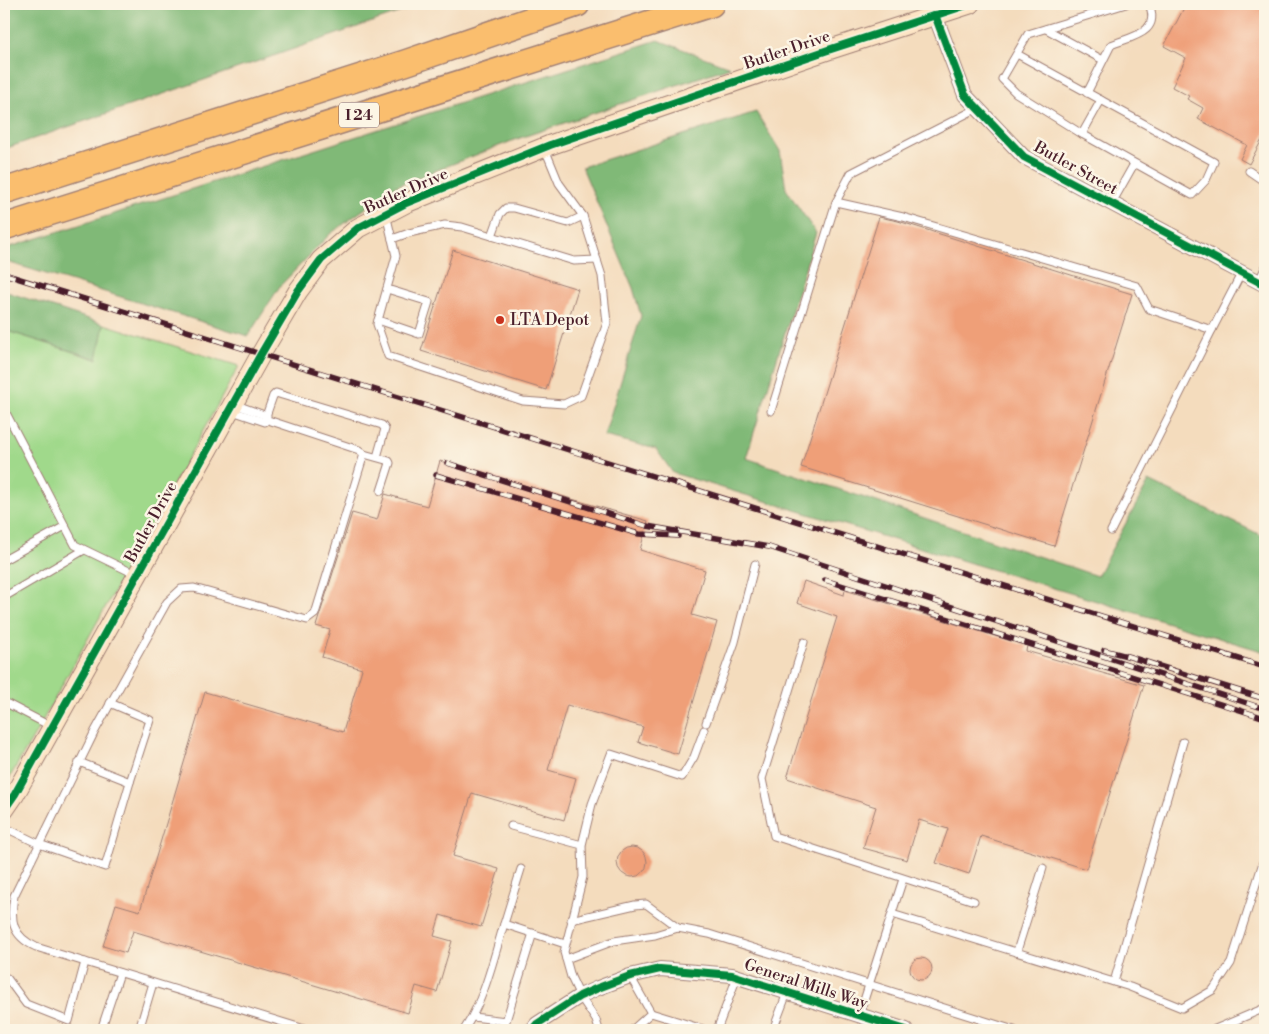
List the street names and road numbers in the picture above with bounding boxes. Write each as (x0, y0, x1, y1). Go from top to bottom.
street label: Butler Drive (740, 26, 833, 74)
road number: I 24 (339, 102, 379, 128)
street label: Butler Street (1030, 136, 1122, 199)
street label: Butler Drive (360, 164, 451, 219)
street label: Butler Drive (120, 478, 182, 567)
street label: General Mills Way (742, 955, 871, 1013)

